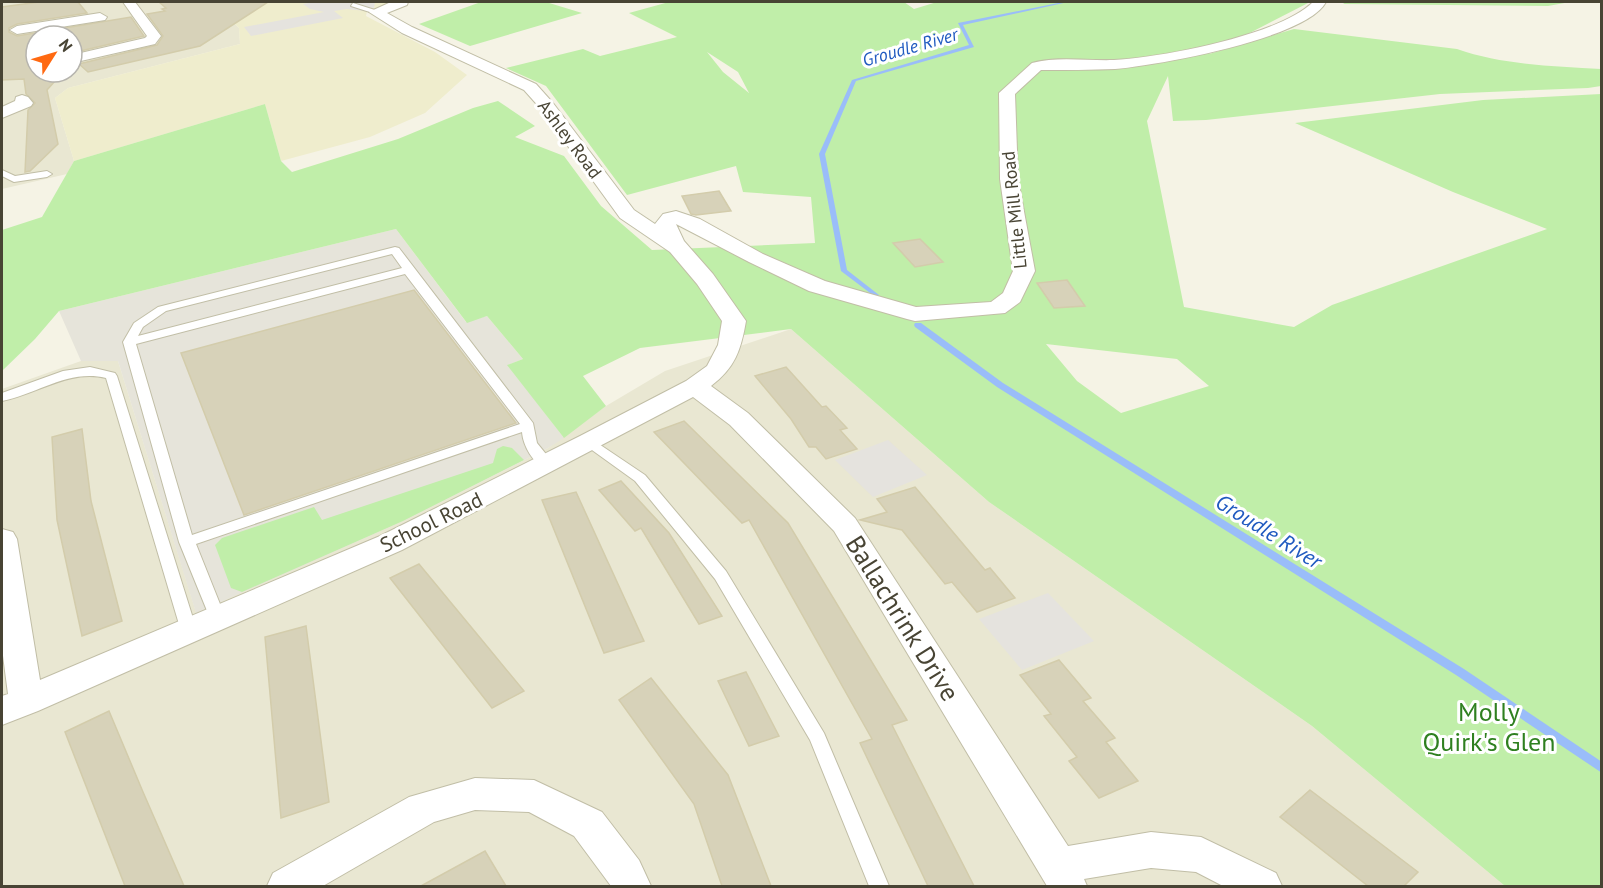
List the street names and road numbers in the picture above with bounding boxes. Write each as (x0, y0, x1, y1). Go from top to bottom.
street label: Ashley Road (533, 95, 607, 183)
street label: Little Mill Road (996, 150, 1032, 270)
street label: School Road (375, 486, 487, 558)
street label: Ballachrink Drive (839, 529, 967, 707)

